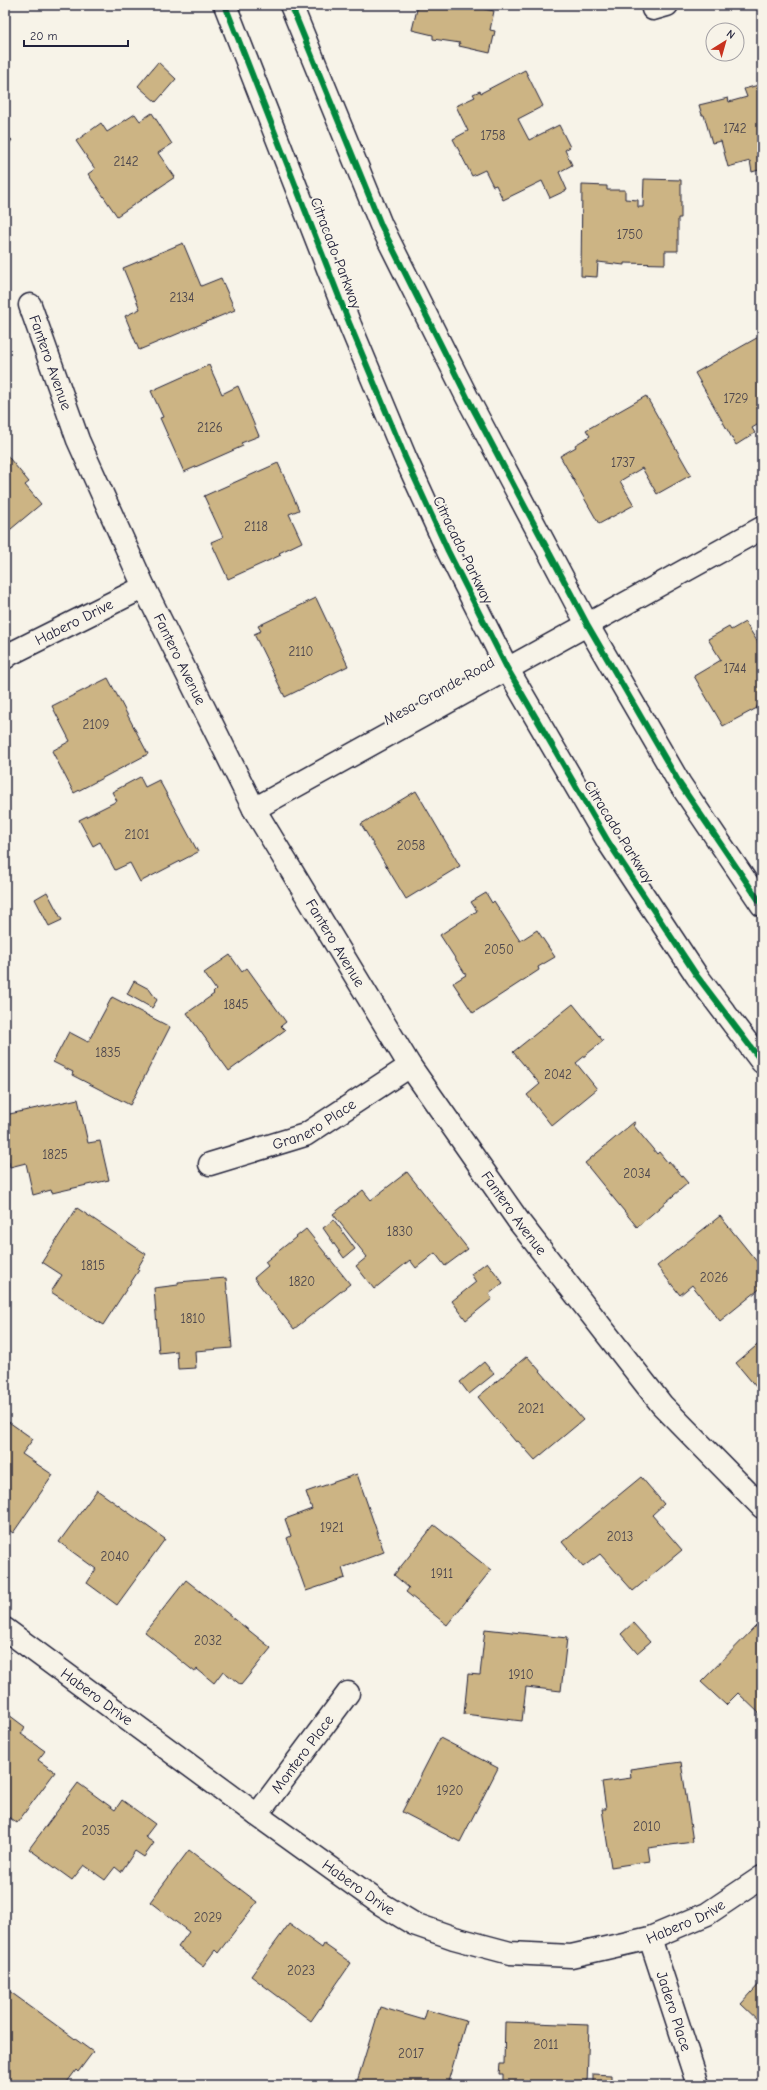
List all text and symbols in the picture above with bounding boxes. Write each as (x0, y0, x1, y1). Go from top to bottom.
scale bar (24, 22, 128, 48)
north arrow (705, 22, 745, 62)
text: N (724, 27, 737, 42)
text: 20 m (30, 29, 58, 43)
house number: 1742 (723, 121, 747, 136)
house number: 1758 (480, 128, 506, 143)
house number: 2142 (113, 154, 139, 169)
street label: Citracado Parkway (306, 195, 366, 312)
house number: 1750 (617, 227, 643, 242)
house number: 2134 (170, 290, 194, 305)
street label: Fantero Avenue (25, 313, 76, 413)
house number: 1729 (724, 391, 749, 406)
house number: 2126 (197, 420, 223, 435)
house number: 1737 (611, 455, 635, 470)
street label: Citracado Parkway (429, 493, 497, 607)
house number: 2118 (244, 519, 268, 534)
street label: Habero Drive (32, 595, 117, 649)
street label: Fantero Avenue (150, 611, 210, 708)
house number: 2110 (288, 644, 314, 659)
street label: Mesa Grande Road (380, 653, 498, 729)
house number: 1744 (724, 661, 746, 676)
house number: 2109 (83, 717, 109, 732)
street label: Citracado Parkway (580, 777, 658, 887)
house number: 2101 (124, 827, 150, 842)
house number: 2058 (397, 838, 426, 853)
street label: Fantero Avenue (302, 896, 369, 991)
house number: 2050 (484, 942, 514, 957)
house number: 1845 (223, 997, 249, 1012)
house number: 1835 (95, 1045, 121, 1060)
house number: 2042 (544, 1067, 572, 1082)
street label: Granero Place (270, 1095, 360, 1153)
house number: 1825 (42, 1147, 68, 1162)
house number: 2034 (623, 1166, 651, 1181)
street label: Fantero Avenue (477, 1168, 551, 1259)
house number: 1830 (387, 1224, 413, 1239)
house number: 1815 (81, 1258, 105, 1273)
house number: 2026 (700, 1270, 728, 1285)
house number: 1820 (289, 1274, 315, 1289)
house number: 1810 (181, 1311, 206, 1326)
house number: 2021 (518, 1401, 544, 1416)
house number: 1921 (320, 1520, 344, 1535)
house number: 2013 (607, 1529, 633, 1544)
house number: 2040 (101, 1549, 130, 1564)
house number: 1911 (431, 1566, 453, 1581)
house number: 2032 (194, 1633, 222, 1648)
street label: Habero Drive (57, 1664, 137, 1730)
house number: 1910 (508, 1667, 534, 1682)
street label: Montero Place (267, 1711, 338, 1797)
house number: 1920 (437, 1783, 463, 1798)
house number: 2010 (633, 1819, 661, 1834)
house number: 2035 (82, 1823, 110, 1838)
street label: Habero Drive (319, 1856, 399, 1920)
street label: Habero Drive (643, 1895, 729, 1948)
house number: 2029 (194, 1910, 222, 1925)
house number: 2023 (287, 1963, 315, 1978)
street label: Jadero Place (652, 1969, 695, 2054)
house number: 2011 (533, 2037, 559, 2052)
house number: 2017 (398, 2046, 424, 2061)

